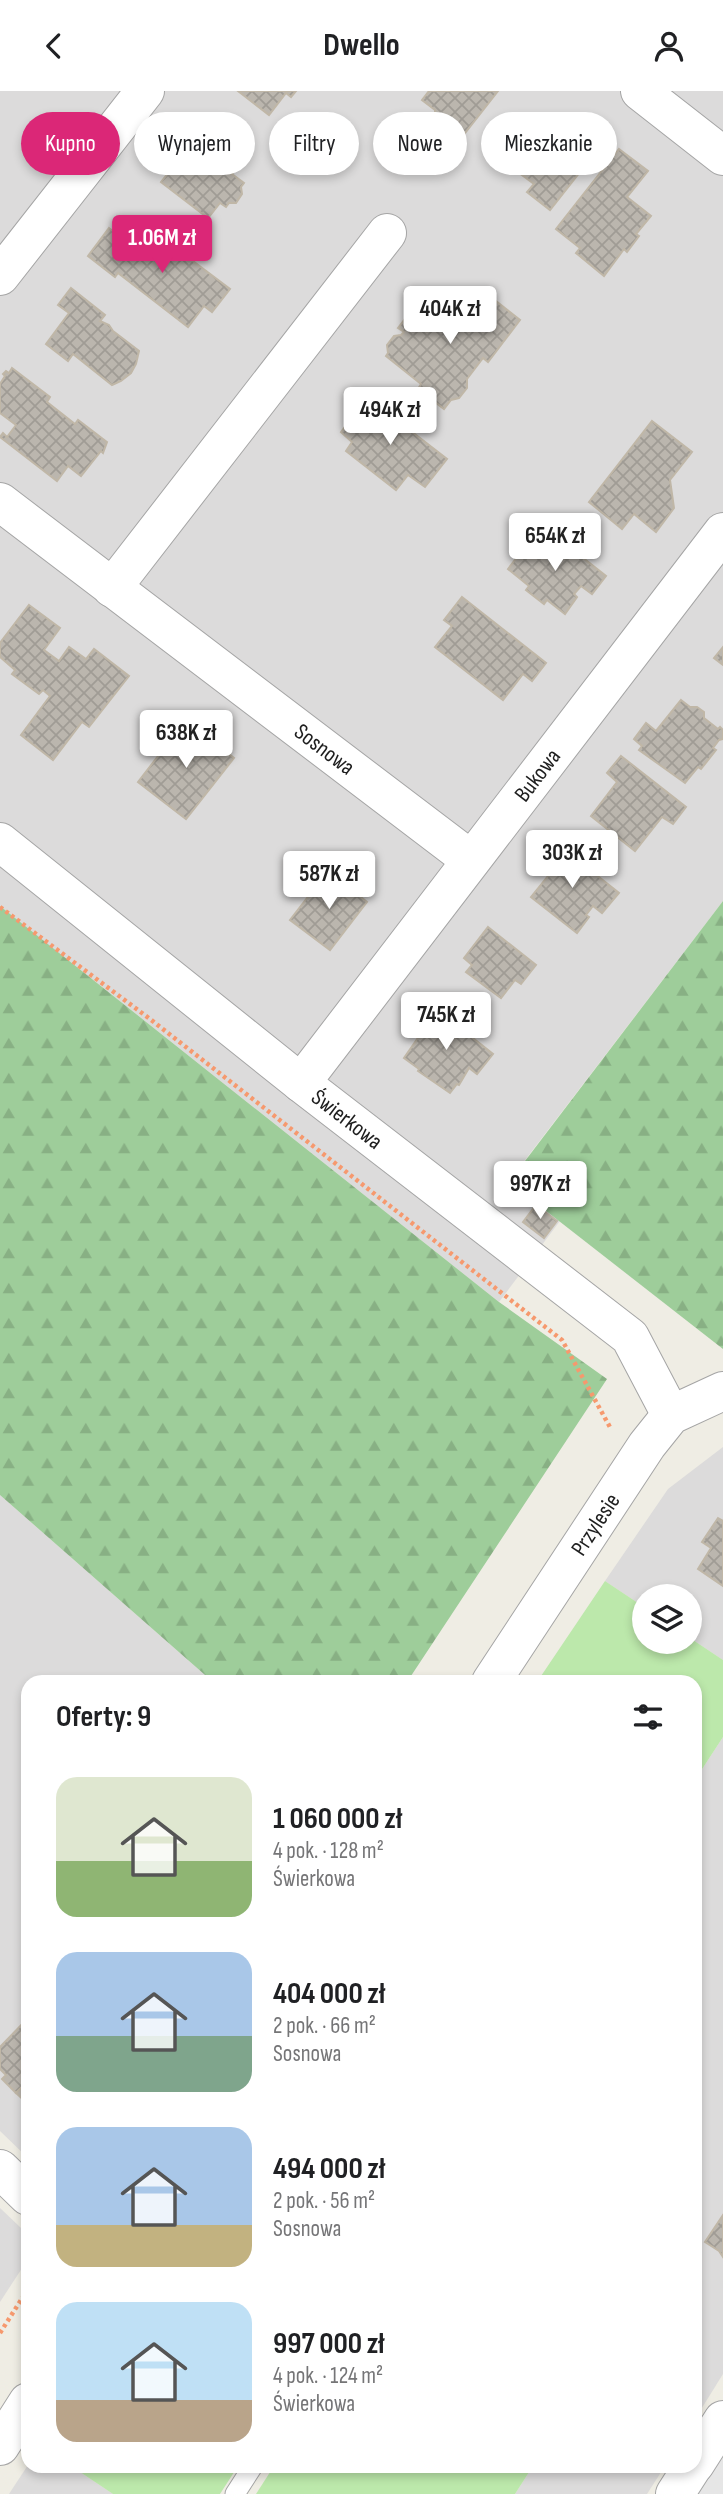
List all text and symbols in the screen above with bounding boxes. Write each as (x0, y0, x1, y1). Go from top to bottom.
text: Dwello (323, 26, 400, 65)
icon: back (35, 27, 73, 65)
icon: person (650, 27, 688, 65)
chip: Kupno (21, 112, 120, 175)
chip: Wynajem (134, 112, 255, 175)
chip: Filtry (269, 112, 359, 175)
chip: Nowe (373, 112, 467, 175)
chip: Mieszkanie (481, 112, 617, 175)
pin: 1.06M zł (90, 215, 234, 275)
text: 1.06M zł (128, 224, 196, 252)
pin: 404K zł (385, 287, 515, 346)
text: 404K zł (420, 295, 480, 323)
pin: 494K zł (325, 387, 455, 447)
text: 494K zł (360, 396, 420, 424)
pin: 654K zł (490, 513, 620, 573)
text: 654K zł (525, 522, 585, 550)
pin: 638K zł (121, 711, 251, 770)
street label: Sosnowa (288, 718, 360, 782)
text: 638K zł (156, 719, 216, 747)
street label: Bukowa (509, 744, 567, 808)
pin: 303K zł (507, 831, 637, 890)
text: 303K zł (542, 839, 602, 867)
pin: 587K zł (264, 851, 394, 911)
text: 587K zł (299, 860, 359, 888)
pin: 745K zł (381, 993, 511, 1052)
text: 745K zł (417, 1001, 475, 1029)
street label: Świerkowa (306, 1083, 388, 1156)
pin: 997K zł (475, 1161, 605, 1221)
text: 997K zł (510, 1170, 570, 1198)
street label: Przylesie (565, 1488, 626, 1561)
map controls (632, 1584, 702, 1654)
button: layers (632, 1584, 702, 1654)
icon: filters (629, 1698, 667, 1736)
text: Oferty: 9 (56, 1699, 151, 1735)
text: 1 060 000 zł (273, 1801, 402, 1837)
icon: home (112, 1805, 196, 1889)
text: 4 pok. · 128 m² (273, 1837, 384, 1865)
text: Świerkowa (273, 1865, 355, 1893)
text: 404 000 zł (273, 1976, 385, 2012)
icon: home (112, 1980, 196, 2064)
text: 2 pok. · 66 m² (273, 2012, 376, 2040)
text: Sosnowa (273, 2040, 341, 2068)
text: 494 000 zł (273, 2151, 385, 2187)
icon: home (112, 2155, 196, 2239)
text: 2 pok. · 56 m² (273, 2187, 375, 2215)
text: Sosnowa (273, 2215, 341, 2243)
text: 997 000 zł (273, 2326, 384, 2362)
icon: home (112, 2330, 196, 2414)
text: 4 pok. · 124 m² (273, 2362, 383, 2390)
text: Świerkowa (273, 2390, 355, 2418)

